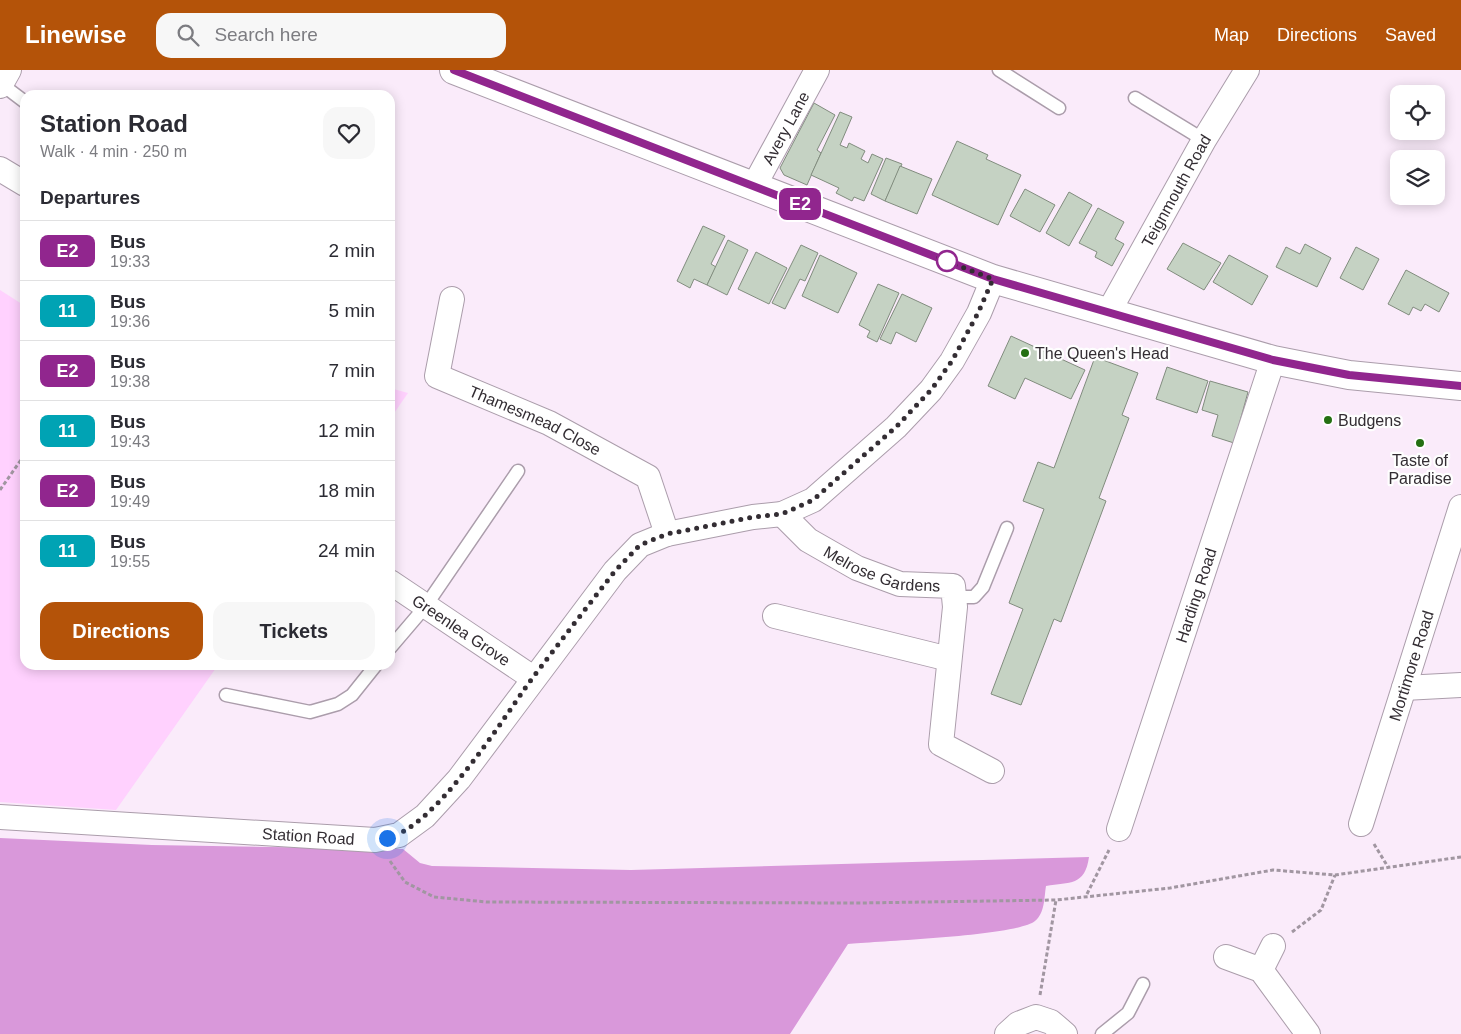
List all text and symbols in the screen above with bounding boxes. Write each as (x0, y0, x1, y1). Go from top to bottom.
search box (156, 13, 506, 58)
text: Linewise (25, 21, 126, 48)
icon: search (174, 21, 202, 49)
text: Search here (214, 24, 318, 45)
text: Map (1214, 25, 1249, 45)
text: Directions (1277, 25, 1357, 45)
text: Saved (1385, 25, 1436, 45)
map controls (1390, 85, 1445, 205)
button: locate (1390, 85, 1445, 140)
street label: Avery Lane (759, 89, 813, 168)
button: heart (323, 107, 375, 159)
text: Station Road (40, 110, 188, 137)
street label: Teignmouth Road (1138, 132, 1214, 250)
text: Walk · 4 min · 250 m (40, 143, 187, 160)
button: layers (1390, 150, 1445, 205)
text: Departures (40, 187, 140, 208)
line badge: E2 (778, 188, 822, 220)
text: E2 (789, 194, 811, 214)
text: Bus (110, 231, 146, 252)
text: 2 min (329, 240, 375, 261)
text: E2 (56, 241, 79, 261)
unlabelled marker (936, 250, 958, 272)
text: 19:33 (110, 253, 150, 270)
text: Bus (110, 291, 146, 312)
text: 5 min (329, 300, 375, 321)
text: 11 (58, 301, 77, 321)
text: 19:36 (110, 313, 150, 330)
place label: The Queen's Head (1035, 345, 1169, 362)
marker: The Queen's Head (1019, 347, 1031, 359)
text: Bus (110, 351, 146, 372)
text: 7 min (329, 360, 375, 381)
text: E2 (56, 361, 79, 381)
text: 19:38 (110, 373, 150, 390)
street label: Thamesmead Close (467, 383, 604, 459)
text: Bus (110, 411, 146, 432)
place label: Budgens (1338, 412, 1401, 429)
marker: Budgens (1322, 414, 1334, 426)
text: 12 min (318, 420, 375, 441)
text: 11 (58, 421, 77, 441)
text: 19:43 (110, 433, 150, 450)
marker: Taste of Paradise (1414, 437, 1426, 449)
place label: Taste of Paradise (1388, 452, 1452, 487)
text: Bus (110, 471, 146, 492)
text: 18 min (318, 480, 375, 501)
text: E2 (56, 481, 79, 501)
text: 19:49 (110, 493, 150, 510)
text: Bus (110, 531, 146, 552)
text: 24 min (318, 540, 375, 561)
text: 11 (58, 541, 77, 561)
street label: Melrose Gardens (821, 543, 941, 595)
street label: Harding Road (1173, 546, 1220, 645)
text: 19:55 (110, 553, 150, 570)
street label: Greenlea Grove (409, 592, 513, 669)
button: Directions (40, 602, 203, 660)
button: Tickets (213, 602, 375, 660)
street label: Mortimore Road (1386, 609, 1437, 723)
street label: Station Road (262, 825, 355, 848)
your location (375, 826, 400, 851)

